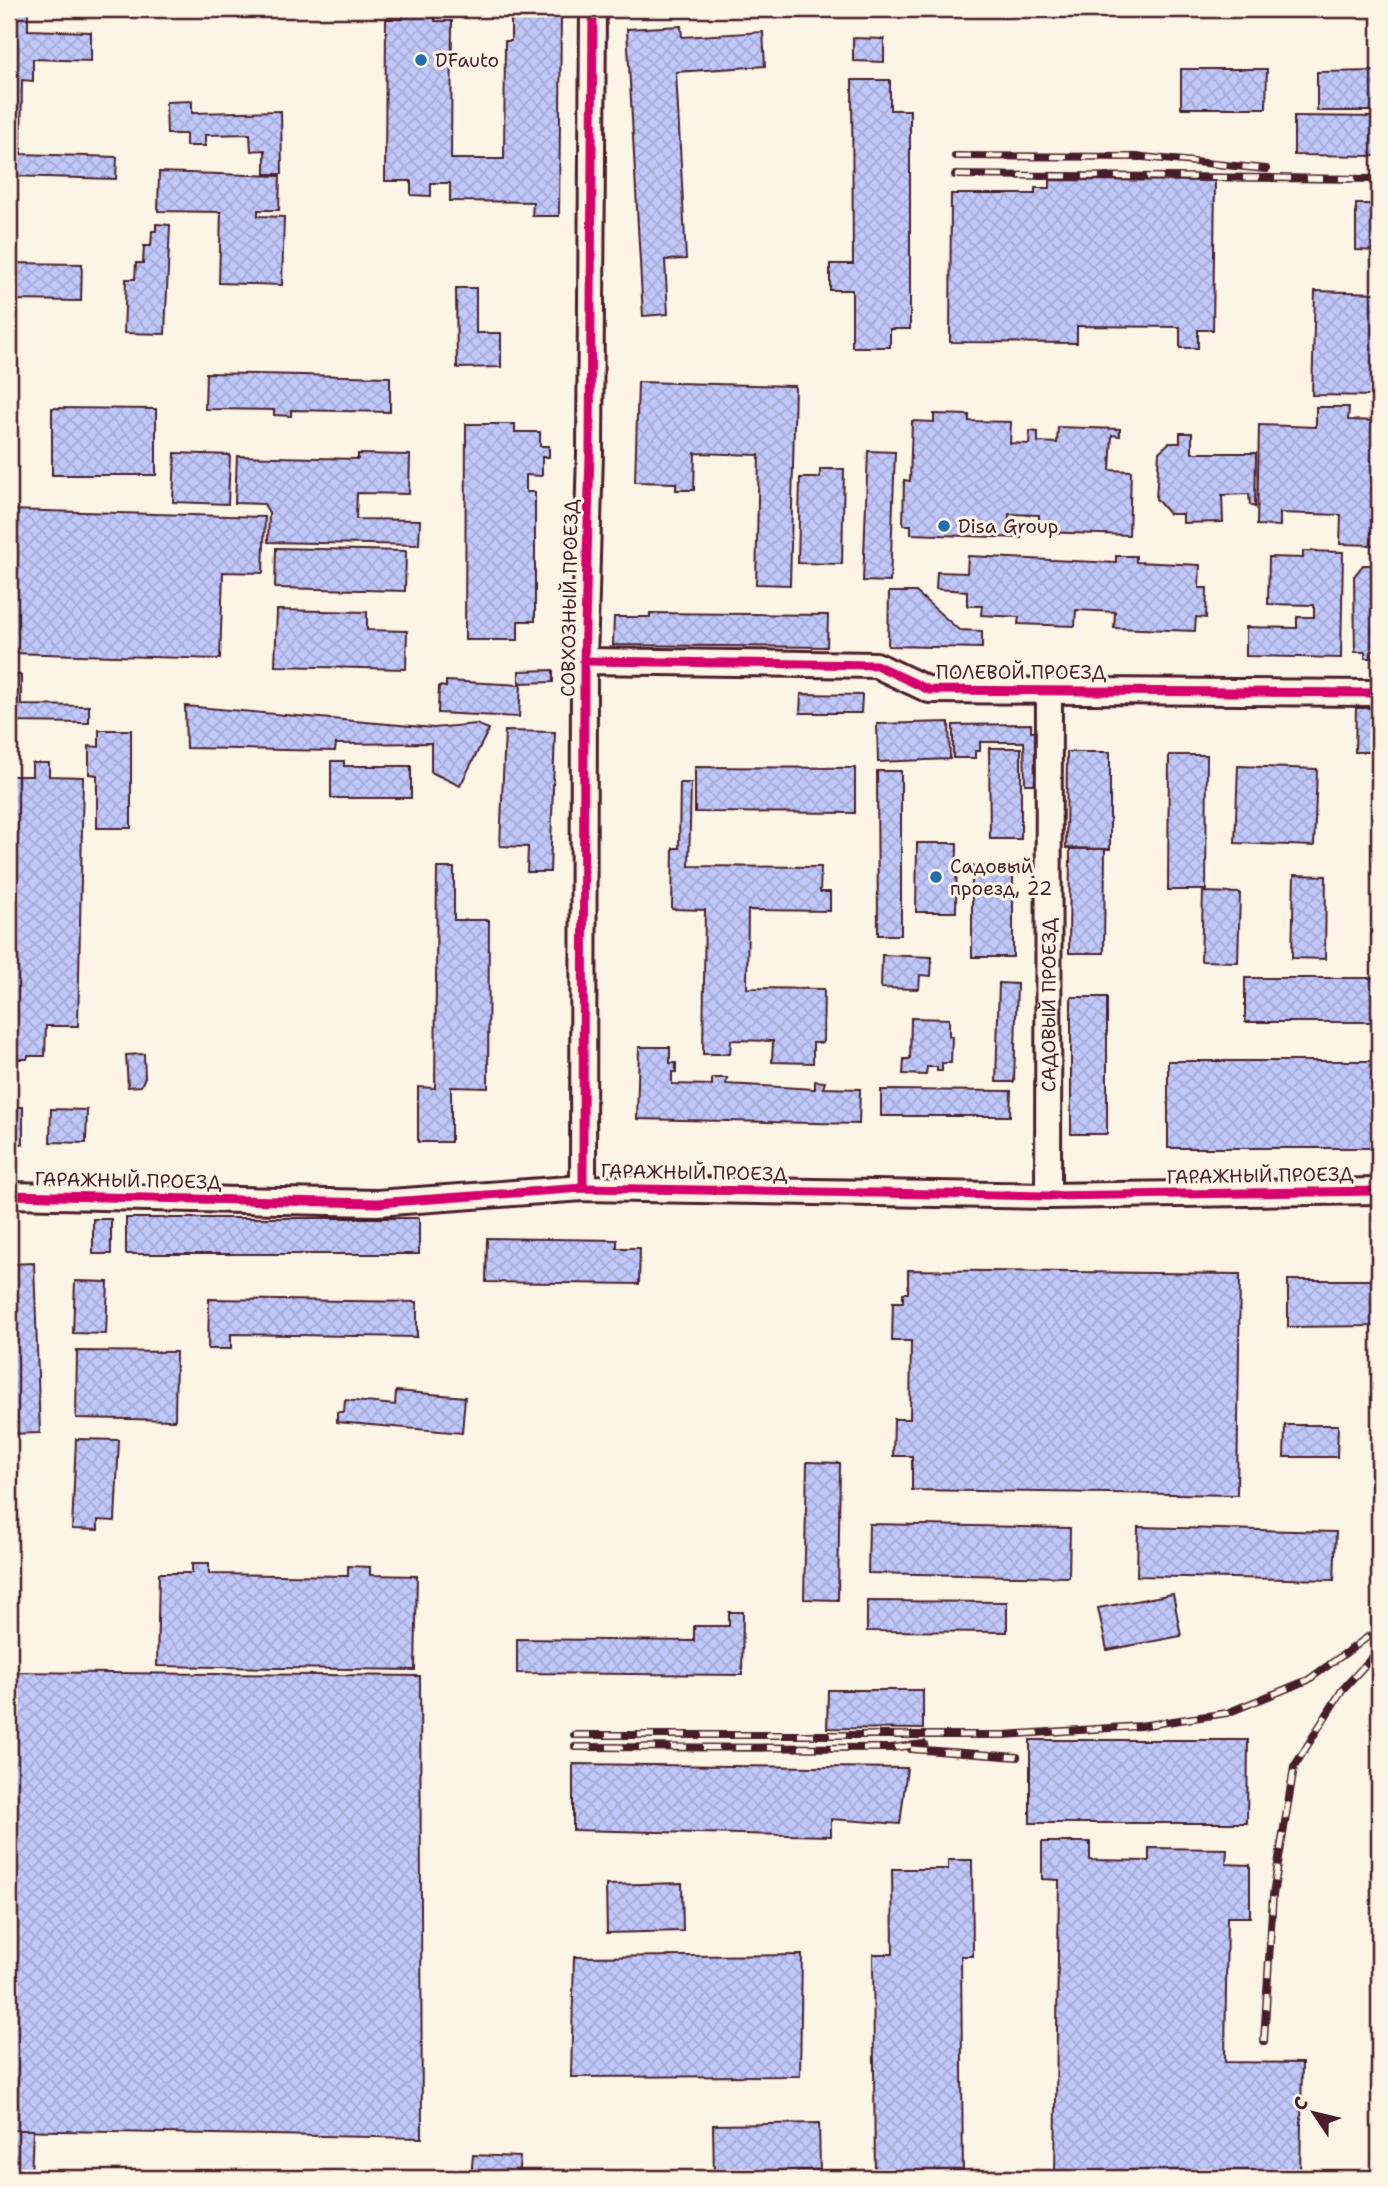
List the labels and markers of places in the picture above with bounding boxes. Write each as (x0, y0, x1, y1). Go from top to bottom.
place label: DFauto (435, 48, 499, 73)
marker: DFauto (413, 52, 429, 68)
place label: Disa Group (958, 514, 1059, 539)
marker: Disa Group (936, 518, 952, 534)
place label: Садовый проезд, 22 (950, 854, 1052, 901)
marker: Садовый проезд, 22 (928, 869, 944, 885)

